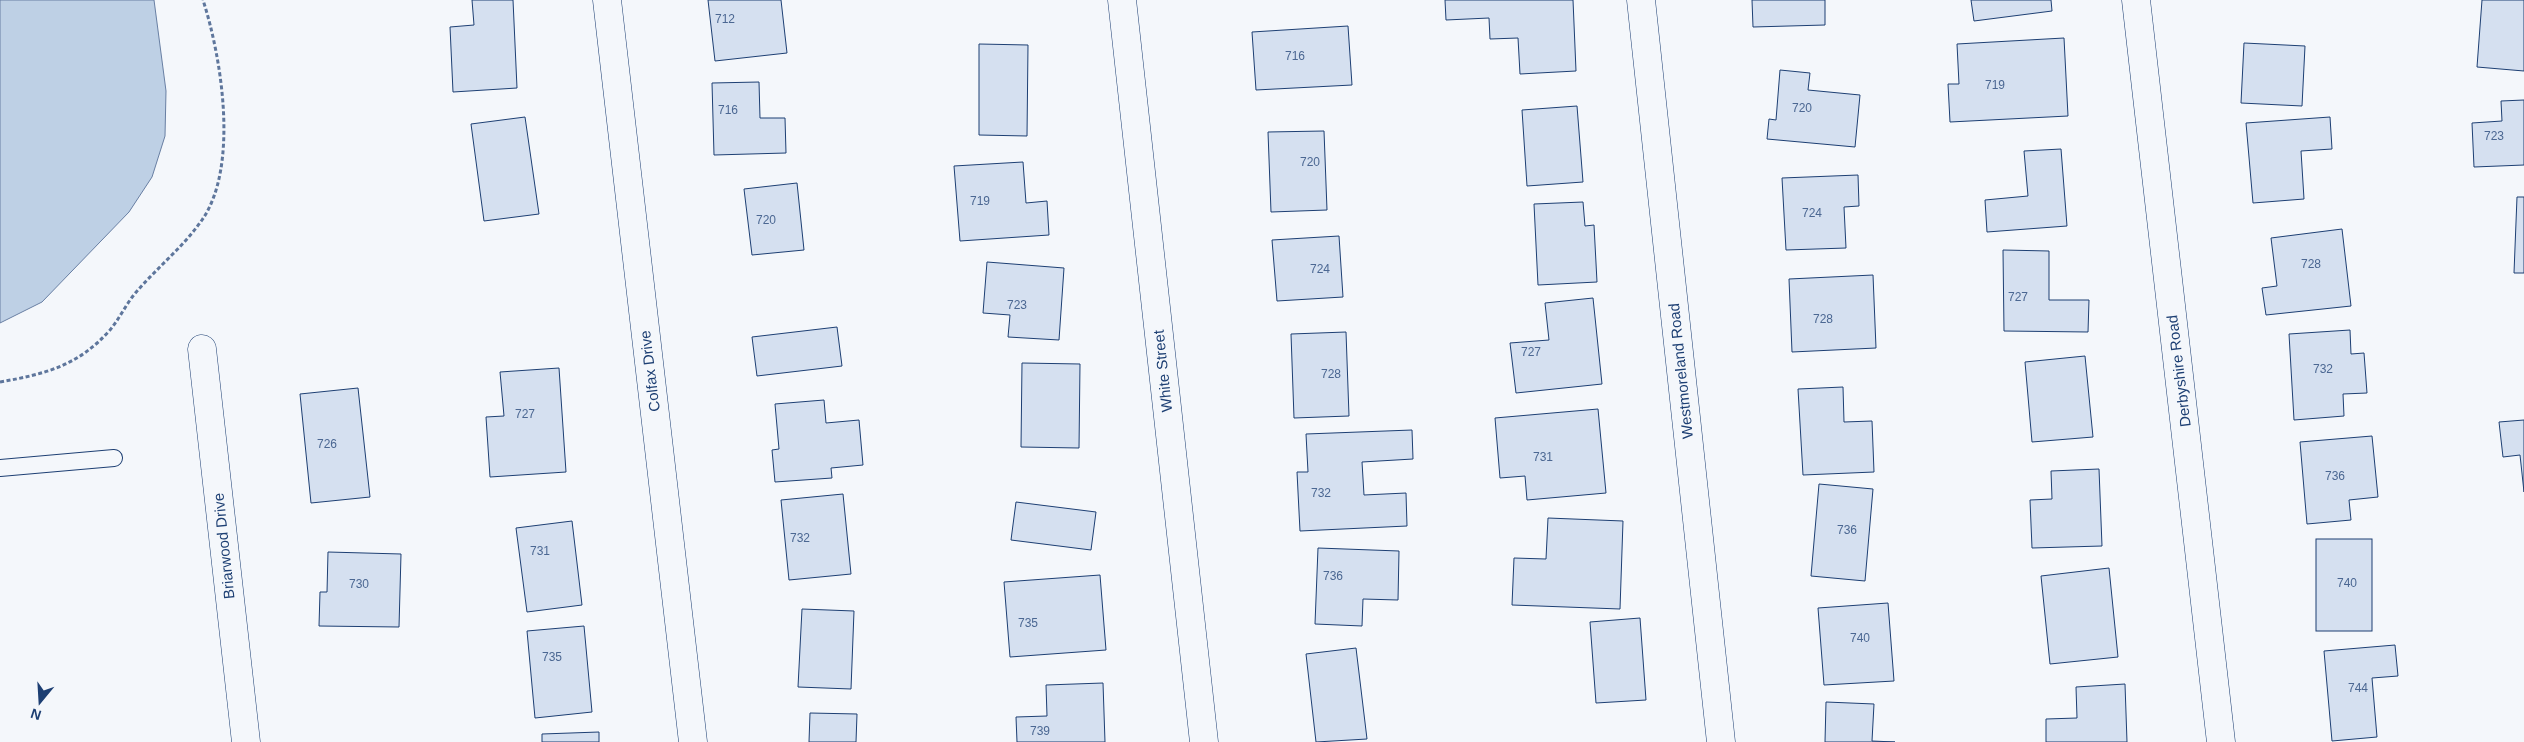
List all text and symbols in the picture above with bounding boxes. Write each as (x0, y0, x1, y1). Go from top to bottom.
house number: 712 (715, 12, 735, 26)
house number: 716 (1285, 49, 1305, 63)
house number: 719 (1985, 78, 2005, 92)
house number: 720 (1792, 101, 1812, 115)
house number: 716 (718, 103, 738, 117)
house number: 723 (2484, 129, 2504, 143)
house number: 720 (1300, 155, 1320, 169)
house number: 719 (970, 194, 990, 208)
house number: 724 (1802, 206, 1822, 220)
house number: 720 (756, 213, 776, 227)
house number: 728 (2301, 257, 2321, 271)
house number: 724 (1310, 262, 1330, 276)
house number: 727 (2008, 290, 2028, 304)
house number: 723 (1007, 298, 1027, 312)
street label: Westmoreland Road (1665, 302, 1696, 440)
house number: 728 (1813, 312, 1833, 326)
street label: Derbyshire Road (2163, 314, 2194, 428)
street label: White Street (1150, 328, 1175, 413)
street label: Colfax Drive (636, 329, 663, 413)
house number: 727 (1521, 345, 1541, 359)
house number: 732 (2313, 362, 2333, 376)
house number: 728 (1321, 367, 1341, 381)
house number: 727 (515, 407, 535, 421)
house number: 726 (317, 437, 337, 451)
house number: 731 (1533, 450, 1553, 464)
house number: 736 (2325, 469, 2345, 483)
house number: 732 (1311, 486, 1331, 500)
street label: Briarwood Drive (209, 492, 238, 600)
house number: 736 (1837, 523, 1857, 537)
house number: 732 (790, 531, 810, 545)
house number: 731 (530, 544, 550, 558)
house number: 736 (1323, 569, 1343, 583)
house number: 740 (2337, 576, 2357, 590)
house number: 730 (349, 577, 369, 591)
house number: 735 (1018, 616, 1038, 630)
house number: 740 (1850, 631, 1870, 645)
house number: 735 (542, 650, 562, 664)
north arrow (15, 677, 65, 727)
house number: 744 (2348, 681, 2368, 695)
text: N (29, 705, 43, 724)
house number: 739 (1030, 724, 1050, 738)

